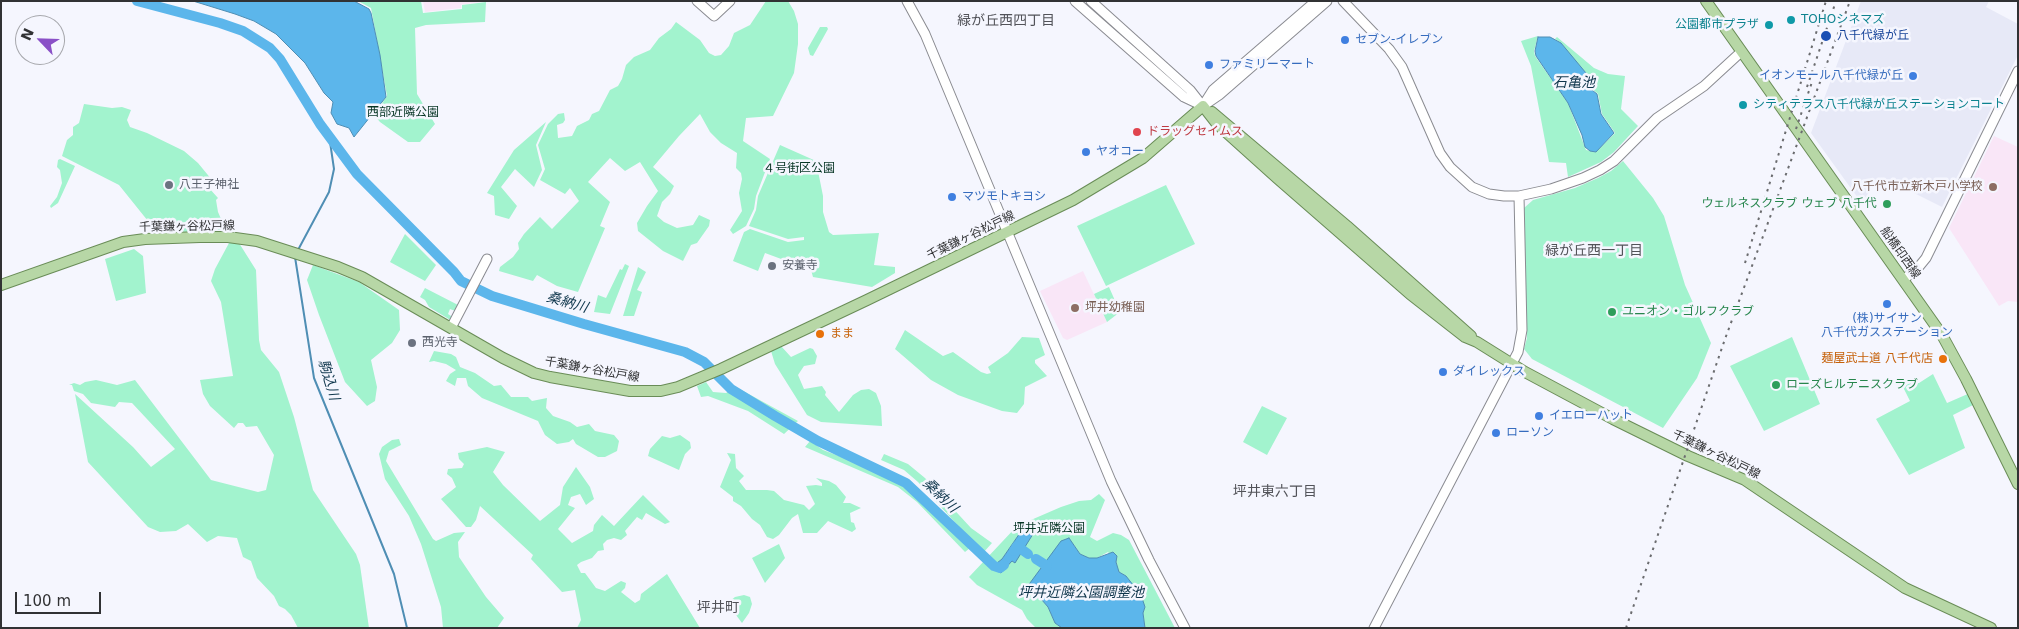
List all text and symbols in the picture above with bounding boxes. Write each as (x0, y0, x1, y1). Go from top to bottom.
district label: 緑が丘西四丁目 (957, 13, 1055, 29)
place label: TOHOシネマズ (1801, 13, 1884, 27)
marker: TOHOシネマズ (1785, 14, 1797, 26)
north arrow (15, 15, 65, 65)
place label: 公園都市プラザ (1675, 18, 1759, 32)
marker: 公園都市プラザ (1763, 19, 1775, 31)
text: N (18, 26, 37, 43)
marker: 八千代緑が丘 (1819, 29, 1833, 43)
place label: 八千代緑が丘 (1837, 29, 1909, 43)
place label: セブン-イレブン (1355, 33, 1443, 47)
marker: セブン-イレブン (1339, 34, 1351, 46)
place label: ファミリーマート (1219, 58, 1315, 72)
marker: ファミリーマート (1203, 59, 1215, 71)
place label: イオンモール八千代緑が丘 (1759, 69, 1903, 83)
marker: イオンモール八千代緑が丘 (1907, 70, 1919, 82)
water label: 石亀池 (1553, 75, 1595, 91)
place label: シティテラス八千代緑が丘ステーションコート (1753, 98, 2005, 112)
marker: シティテラス八千代緑が丘ステーションコート (1737, 99, 1749, 111)
park label: 西部近隣公園 (367, 106, 439, 120)
place label: ドラッグセイムス (1147, 125, 1243, 139)
marker: ドラッグセイムス (1131, 126, 1143, 138)
place label: ヤオコー (1096, 145, 1144, 159)
marker: ヤオコー (1080, 146, 1092, 158)
park label: ４号街区公園 (763, 162, 835, 176)
place label: 八王子神社 (179, 178, 239, 192)
marker: 八王子神社 (163, 179, 175, 191)
place label: 八千代市立新木戸小学校 (1851, 180, 1983, 194)
marker: 八千代市立新木戸小学校 (1987, 181, 1999, 193)
place label: マツモトキヨシ (962, 190, 1046, 204)
marker: マツモトキヨシ (946, 191, 958, 203)
place label: ウェルネスクラブ ウェブ 八千代 (1701, 197, 1877, 211)
marker: ウェルネスクラブ ウェブ 八千代 (1881, 198, 1893, 210)
street label: 千葉鎌ヶ谷松戸線 (925, 208, 1017, 264)
street label: 千葉鎌ヶ谷松戸線 (139, 219, 235, 235)
street label: 船橋印西線 (1877, 224, 1923, 282)
district label: 緑が丘西一丁目 (1545, 243, 1643, 259)
place label: 安養寺 (782, 259, 818, 273)
marker: 安養寺 (766, 260, 778, 272)
water label: 桑納川 (544, 289, 590, 317)
marker: (株)サイサン 八千代ガスステーション (1881, 298, 1893, 310)
place label: 坪井幼稚園 (1085, 301, 1145, 315)
marker: 坪井幼稚園 (1069, 302, 1081, 314)
place label: ユニオン・ゴルフクラブ (1622, 305, 1754, 319)
marker: ユニオン・ゴルフクラブ (1606, 306, 1618, 318)
place label: (株)サイサン 八千代ガスステーション (1821, 312, 1953, 340)
place label: まま (830, 327, 854, 341)
marker: まま (814, 328, 826, 340)
place label: 西光寺 (422, 336, 458, 350)
marker: 西光寺 (406, 337, 418, 349)
place label: 麺屋武士道 八千代店 (1821, 352, 1933, 366)
marker: 麺屋武士道 八千代店 (1937, 353, 1949, 365)
street label: 千葉鎌ヶ谷松戸線 (543, 355, 641, 385)
water label: 駒込川 (314, 357, 342, 403)
place label: ダイレックス (1453, 365, 1525, 379)
marker: ダイレックス (1437, 366, 1449, 378)
place label: ローズヒルテニスクラブ (1786, 378, 1918, 392)
marker: ローズヒルテニスクラブ (1770, 379, 1782, 391)
place label: イエローハット (1549, 409, 1633, 423)
marker: イエローハット (1533, 410, 1545, 422)
place label: ローソン (1506, 426, 1554, 440)
marker: ローソン (1490, 427, 1502, 439)
street label: 千葉鎌ヶ谷松戸線 (1670, 427, 1762, 483)
water label: 桑納川 (919, 475, 961, 517)
district label: 坪井東六丁目 (1233, 484, 1317, 500)
park label: 坪井近隣公園 (1013, 522, 1085, 536)
scale bar (18, 582, 104, 614)
water label: 坪井近隣公園調整池 (1018, 585, 1144, 601)
text: 100 m (23, 592, 71, 610)
district label: 坪井町 (697, 600, 739, 616)

